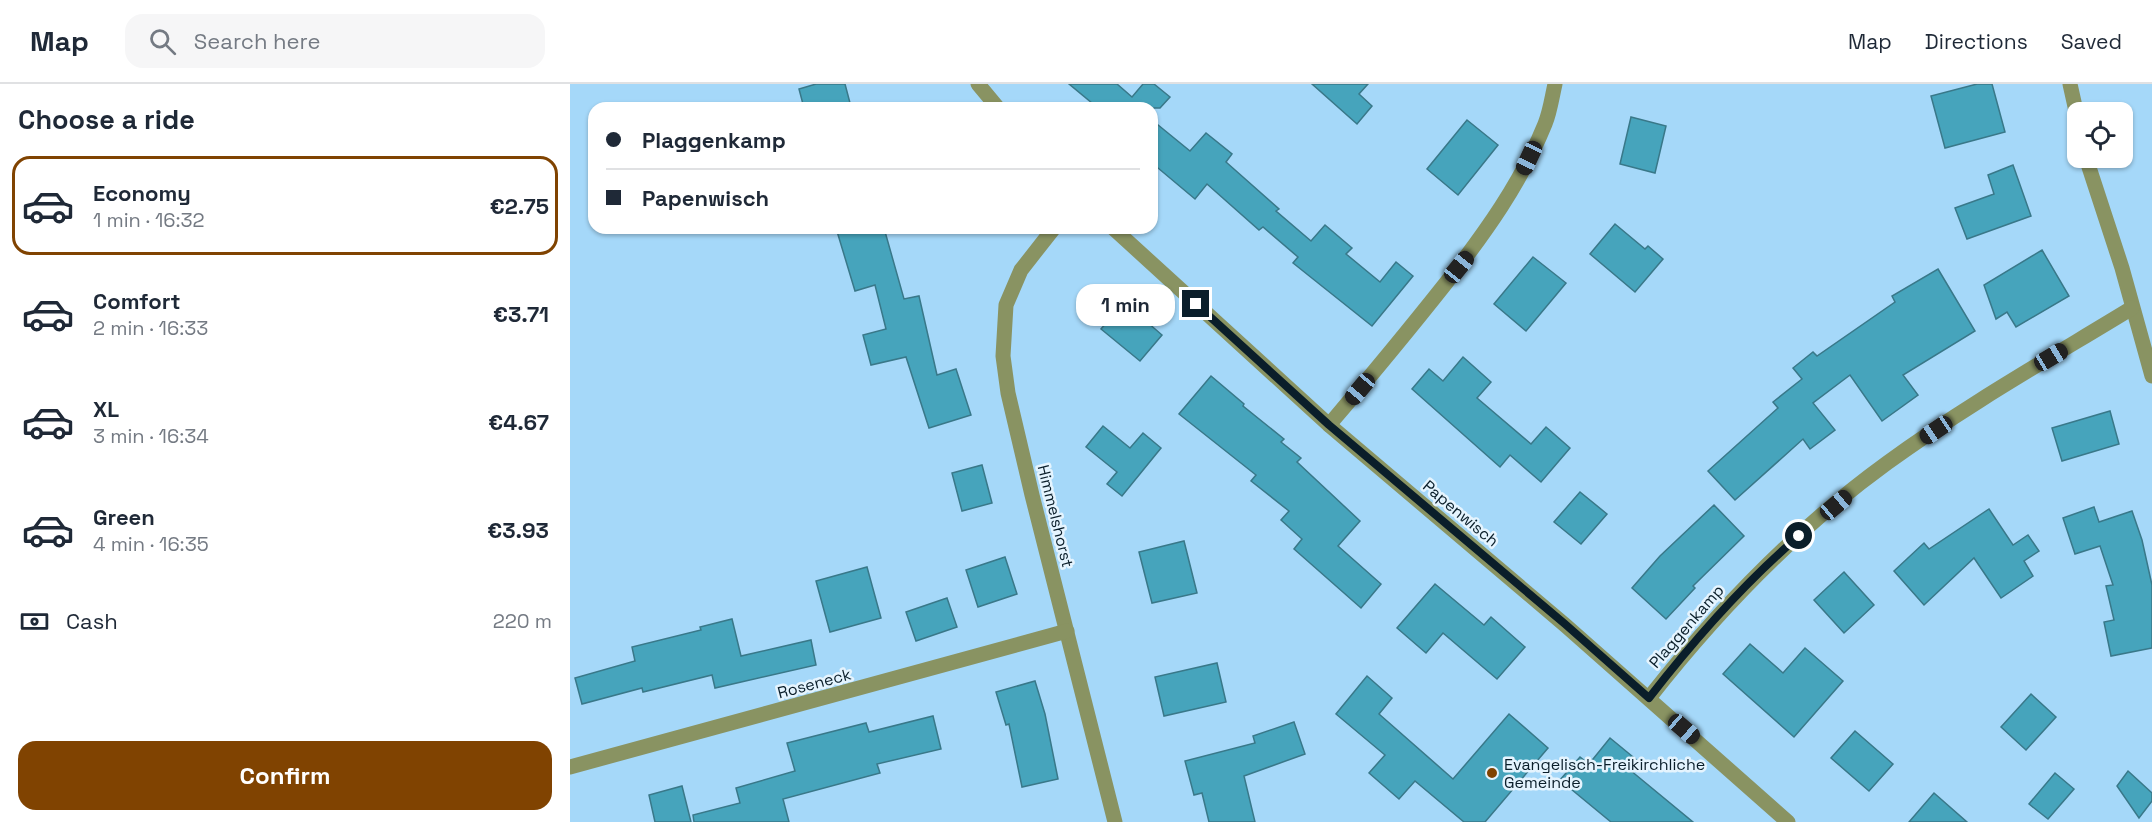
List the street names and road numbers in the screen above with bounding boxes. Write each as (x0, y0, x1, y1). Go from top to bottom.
street label: Himmelshorst (1033, 463, 1078, 570)
street label: Papenwisch (1418, 476, 1503, 551)
street label: Plaggenkamp (1644, 580, 1728, 672)
street label: Roseneck (775, 663, 854, 703)

